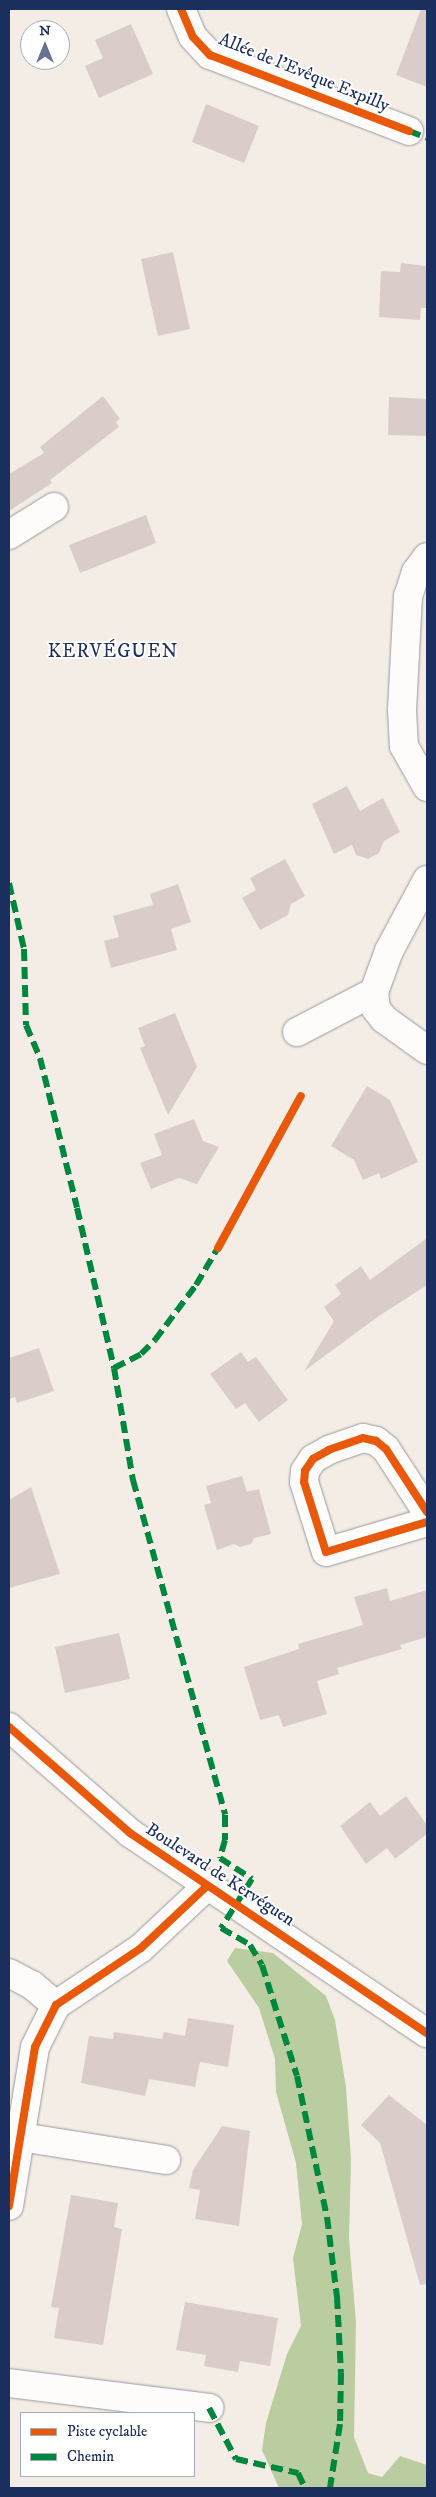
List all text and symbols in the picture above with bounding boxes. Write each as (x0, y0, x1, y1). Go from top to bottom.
north arrow (20, 20, 70, 70)
text: N (39, 22, 51, 40)
street label: Allée de l'Evêque Expilly (215, 29, 393, 117)
district label: KERVÉGUEN (47, 641, 179, 663)
street label: Boulevard de Kervéguen (141, 1819, 299, 1931)
legend (20, 2412, 195, 2477)
text: Piste cyclable (67, 2422, 147, 2441)
text: Chemin (67, 2447, 114, 2466)

